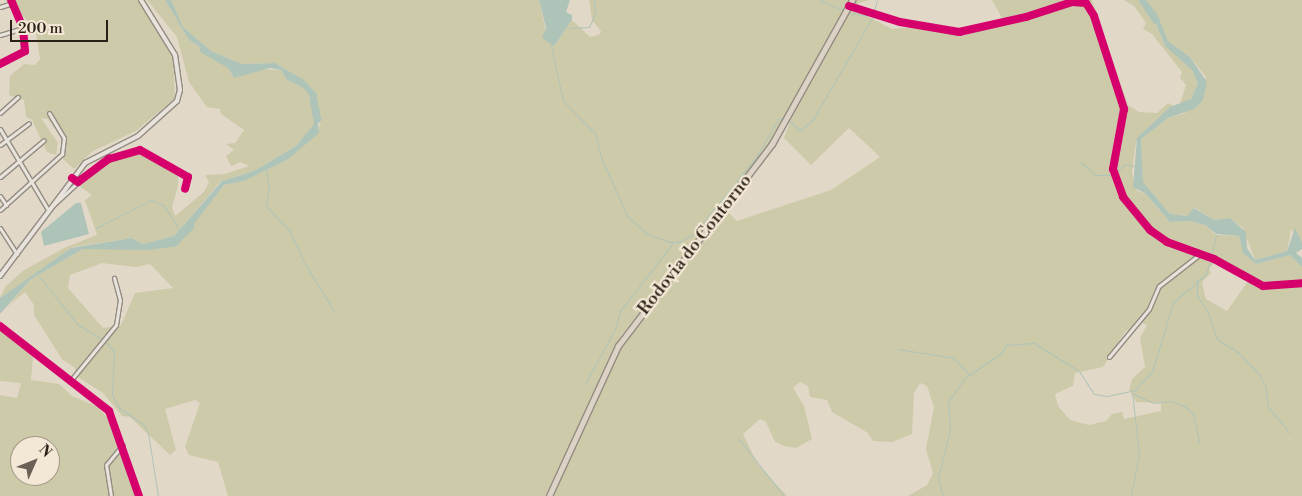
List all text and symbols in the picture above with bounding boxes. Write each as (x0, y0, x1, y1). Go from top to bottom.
scale bar (12, 10, 110, 42)
text: 200 m (18, 19, 63, 38)
street label: Rodovia do Contorno (633, 170, 757, 320)
north arrow (10, 436, 60, 486)
text: N (35, 441, 55, 462)

